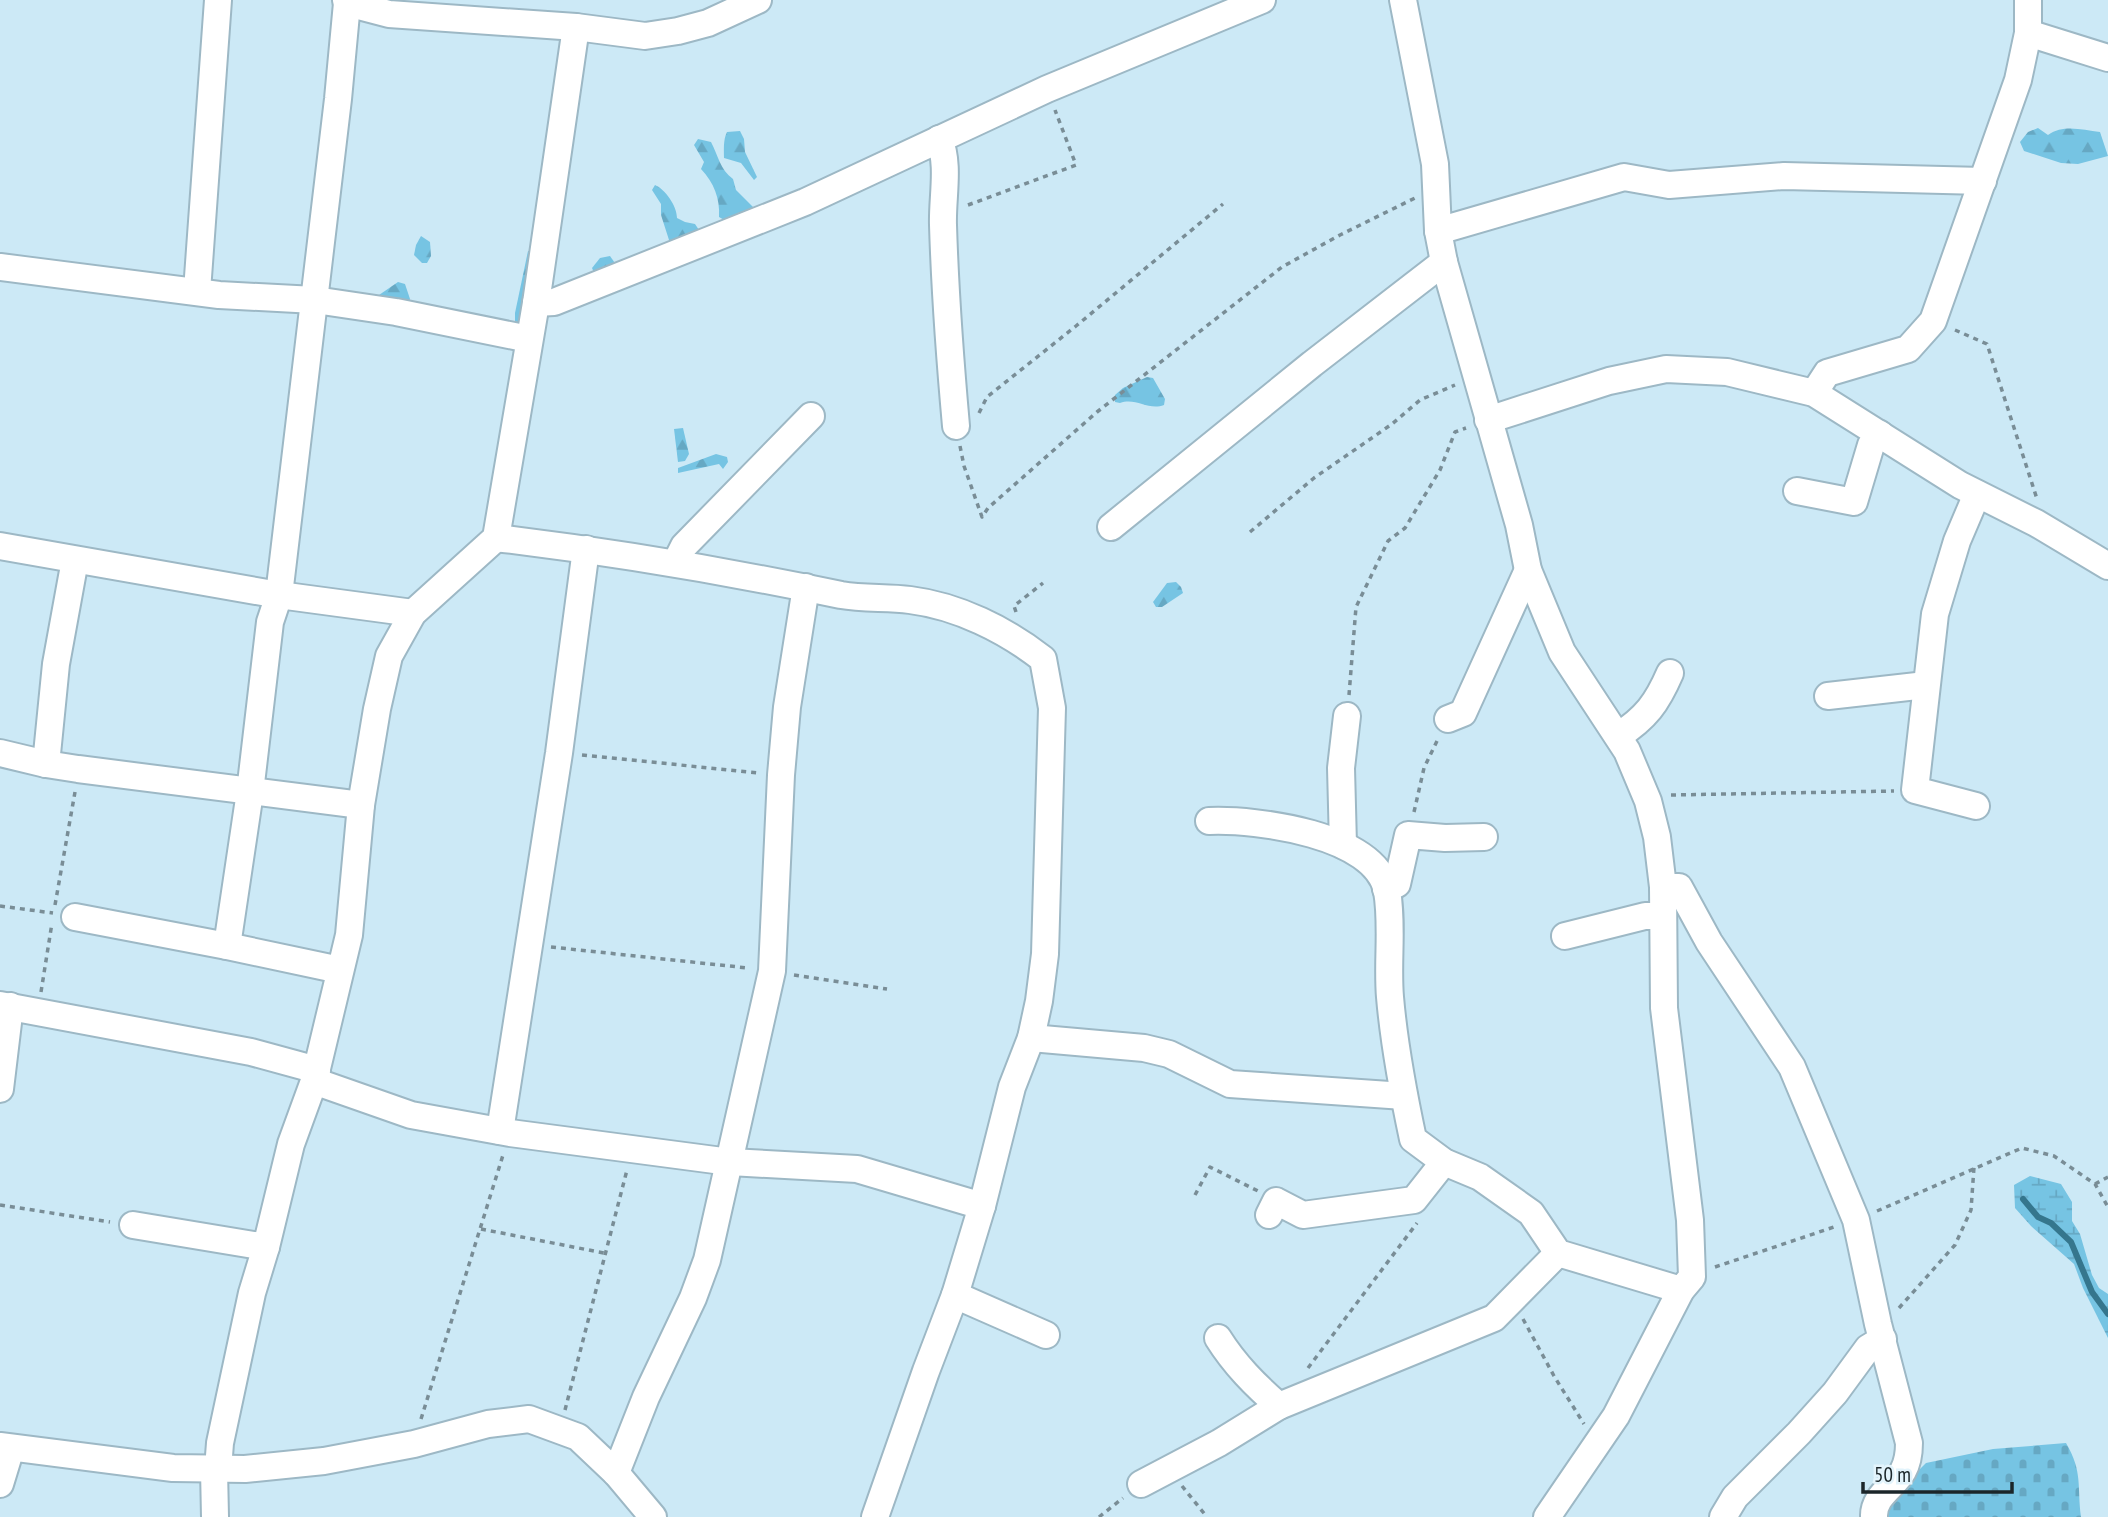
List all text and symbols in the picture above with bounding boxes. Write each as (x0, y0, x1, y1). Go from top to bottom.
scale bar (1863, 1450, 2012, 1494)
text: 50 m (1874, 1461, 1911, 1488)

